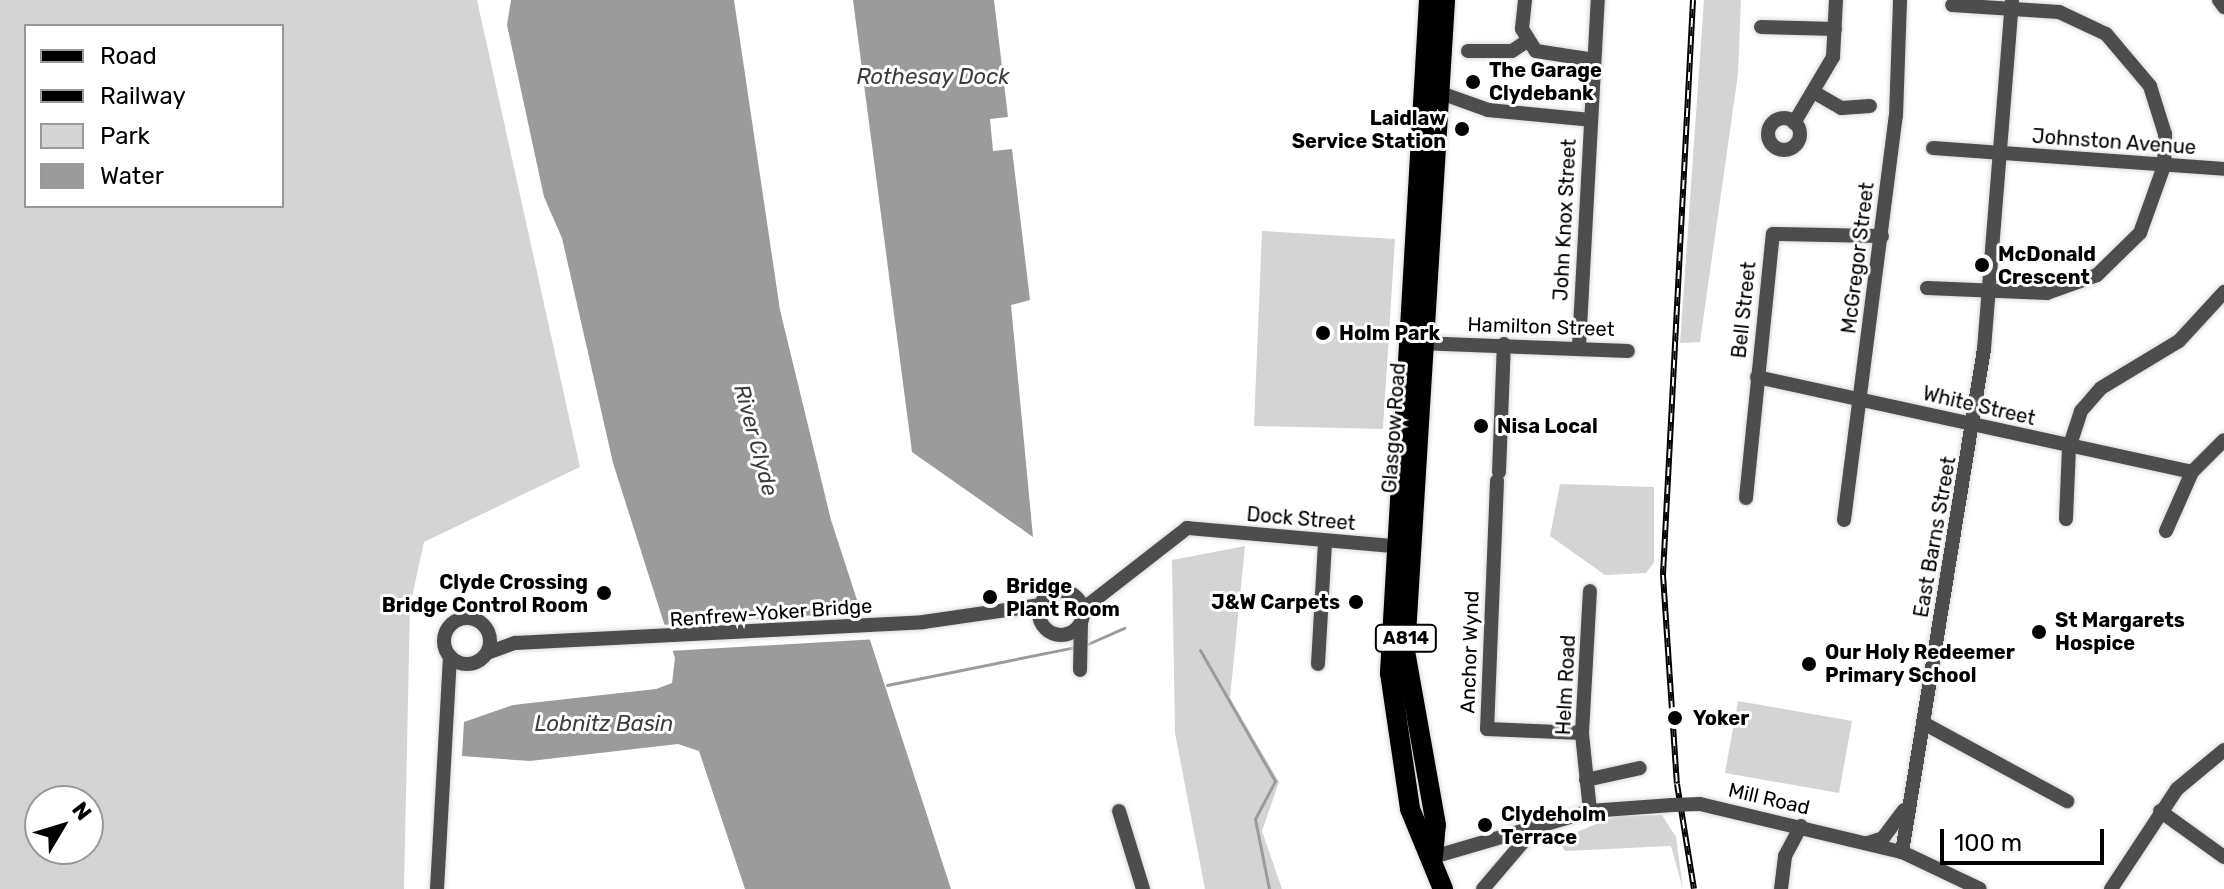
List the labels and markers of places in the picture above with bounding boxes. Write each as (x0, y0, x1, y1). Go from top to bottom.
place label: The Garage Clydebank (1489, 58, 1602, 105)
marker: The Garage Clydebank (1464, 73, 1482, 91)
place label: Laidlaw Service Station (1292, 106, 1446, 153)
marker: Laidlaw Service Station (1453, 120, 1471, 138)
place label: McDonald Crescent (1998, 242, 2096, 289)
marker: McDonald Crescent (1973, 256, 1991, 274)
place label: Holm Park (1339, 321, 1440, 345)
marker: Holm Park (1314, 324, 1332, 342)
place label: Nisa Local (1497, 414, 1598, 438)
marker: Nisa Local (1472, 417, 1490, 435)
place label: Clyde Crossing Bridge Control Room (382, 570, 588, 617)
place label: Bridge Plant Room (1006, 574, 1120, 621)
marker: Clyde Crossing Bridge Control Room (595, 584, 613, 602)
marker: Bridge Plant Room (981, 588, 999, 606)
place label: J&W Carpets (1211, 590, 1340, 614)
marker: J&W Carpets (1347, 593, 1365, 611)
place label: St Margarets Hospice (2055, 608, 2185, 655)
marker: St Margarets Hospice (2030, 623, 2048, 641)
place label: Our Holy Redeemer Primary School (1825, 640, 2016, 687)
marker: Our Holy Redeemer Primary School (1800, 655, 1818, 673)
place label: Yoker (1693, 706, 1749, 730)
marker: Yoker (1664, 707, 1686, 729)
place label: Clydeholm Terrace (1501, 802, 1606, 849)
marker: Clydeholm Terrace (1476, 816, 1494, 834)

